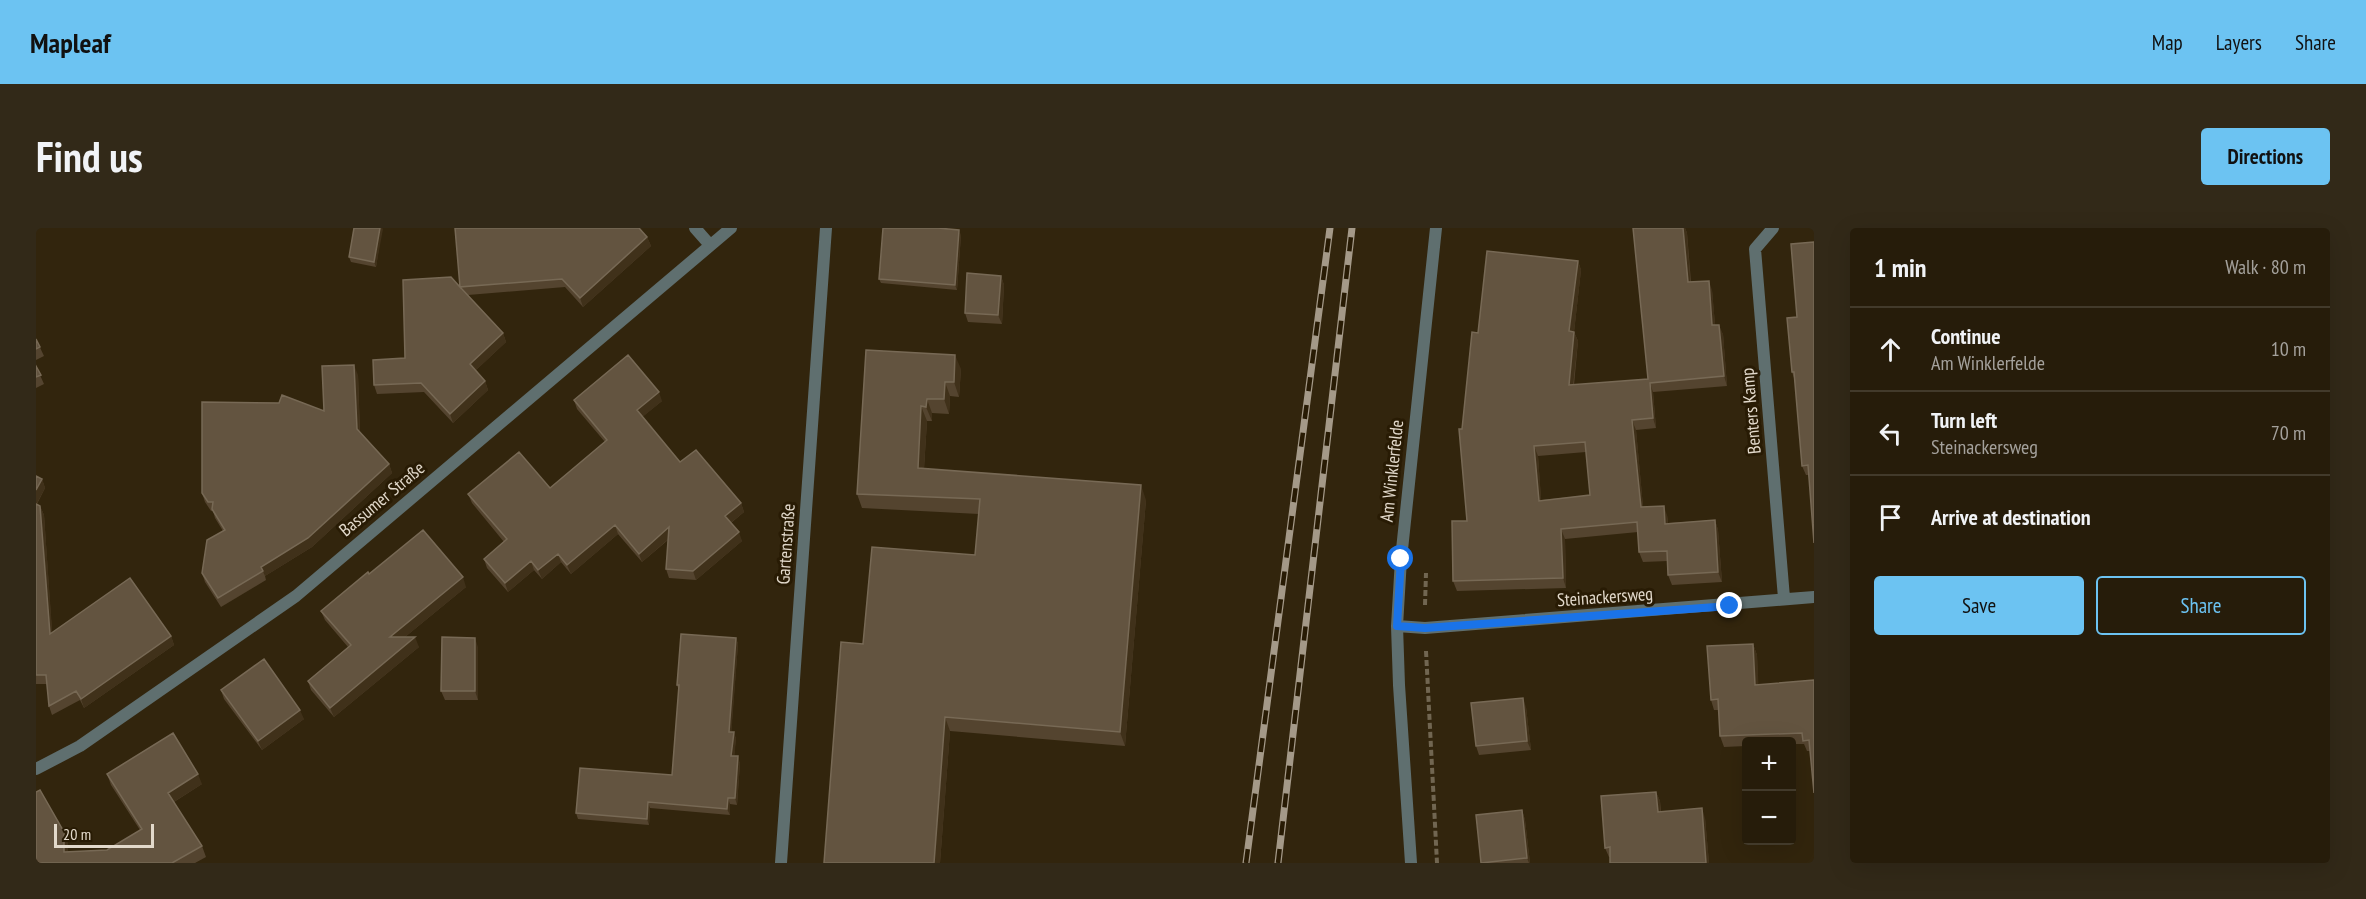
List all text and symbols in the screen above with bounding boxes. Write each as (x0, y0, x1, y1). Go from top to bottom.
text: Mapleaf (30, 24, 111, 61)
text: Map (2152, 29, 2183, 56)
text: Layers (2216, 29, 2262, 56)
text: Share (2295, 29, 2336, 56)
button: Directions (2201, 128, 2330, 185)
text: Find us (36, 129, 143, 184)
text: 1 min (1874, 251, 1927, 284)
text: Walk · 80 m (2225, 254, 2306, 280)
text: Continue (1931, 322, 2001, 350)
icon: ahead (1874, 333, 1907, 366)
text: 10 m (2271, 336, 2306, 362)
text: Am Winklerfelde (1931, 350, 2045, 376)
street label: Benters Kamp (1735, 367, 1766, 455)
text: Turn left (1931, 406, 1997, 434)
icon: left (1874, 417, 1907, 450)
street label: Am Winklerfelde (1375, 419, 1408, 523)
text: 70 m (2271, 420, 2306, 446)
text: Steinackersweg (1931, 434, 2038, 460)
street label: Bassumer Straße (334, 456, 429, 541)
icon: arrive (1874, 501, 1907, 534)
street label: Gartenstraße (771, 503, 800, 585)
text: Arrive at destination (1931, 503, 2091, 531)
route start (1387, 545, 1413, 571)
button: Save (1874, 576, 2084, 635)
button: Share (2096, 576, 2306, 635)
street label: Steinackersweg (1556, 582, 1654, 611)
route end (1716, 592, 1742, 618)
map controls (1742, 737, 1796, 845)
button: + (1742, 737, 1796, 791)
button: − (1742, 791, 1796, 845)
scale bar (54, 821, 154, 848)
text: 20 m (63, 824, 91, 844)

